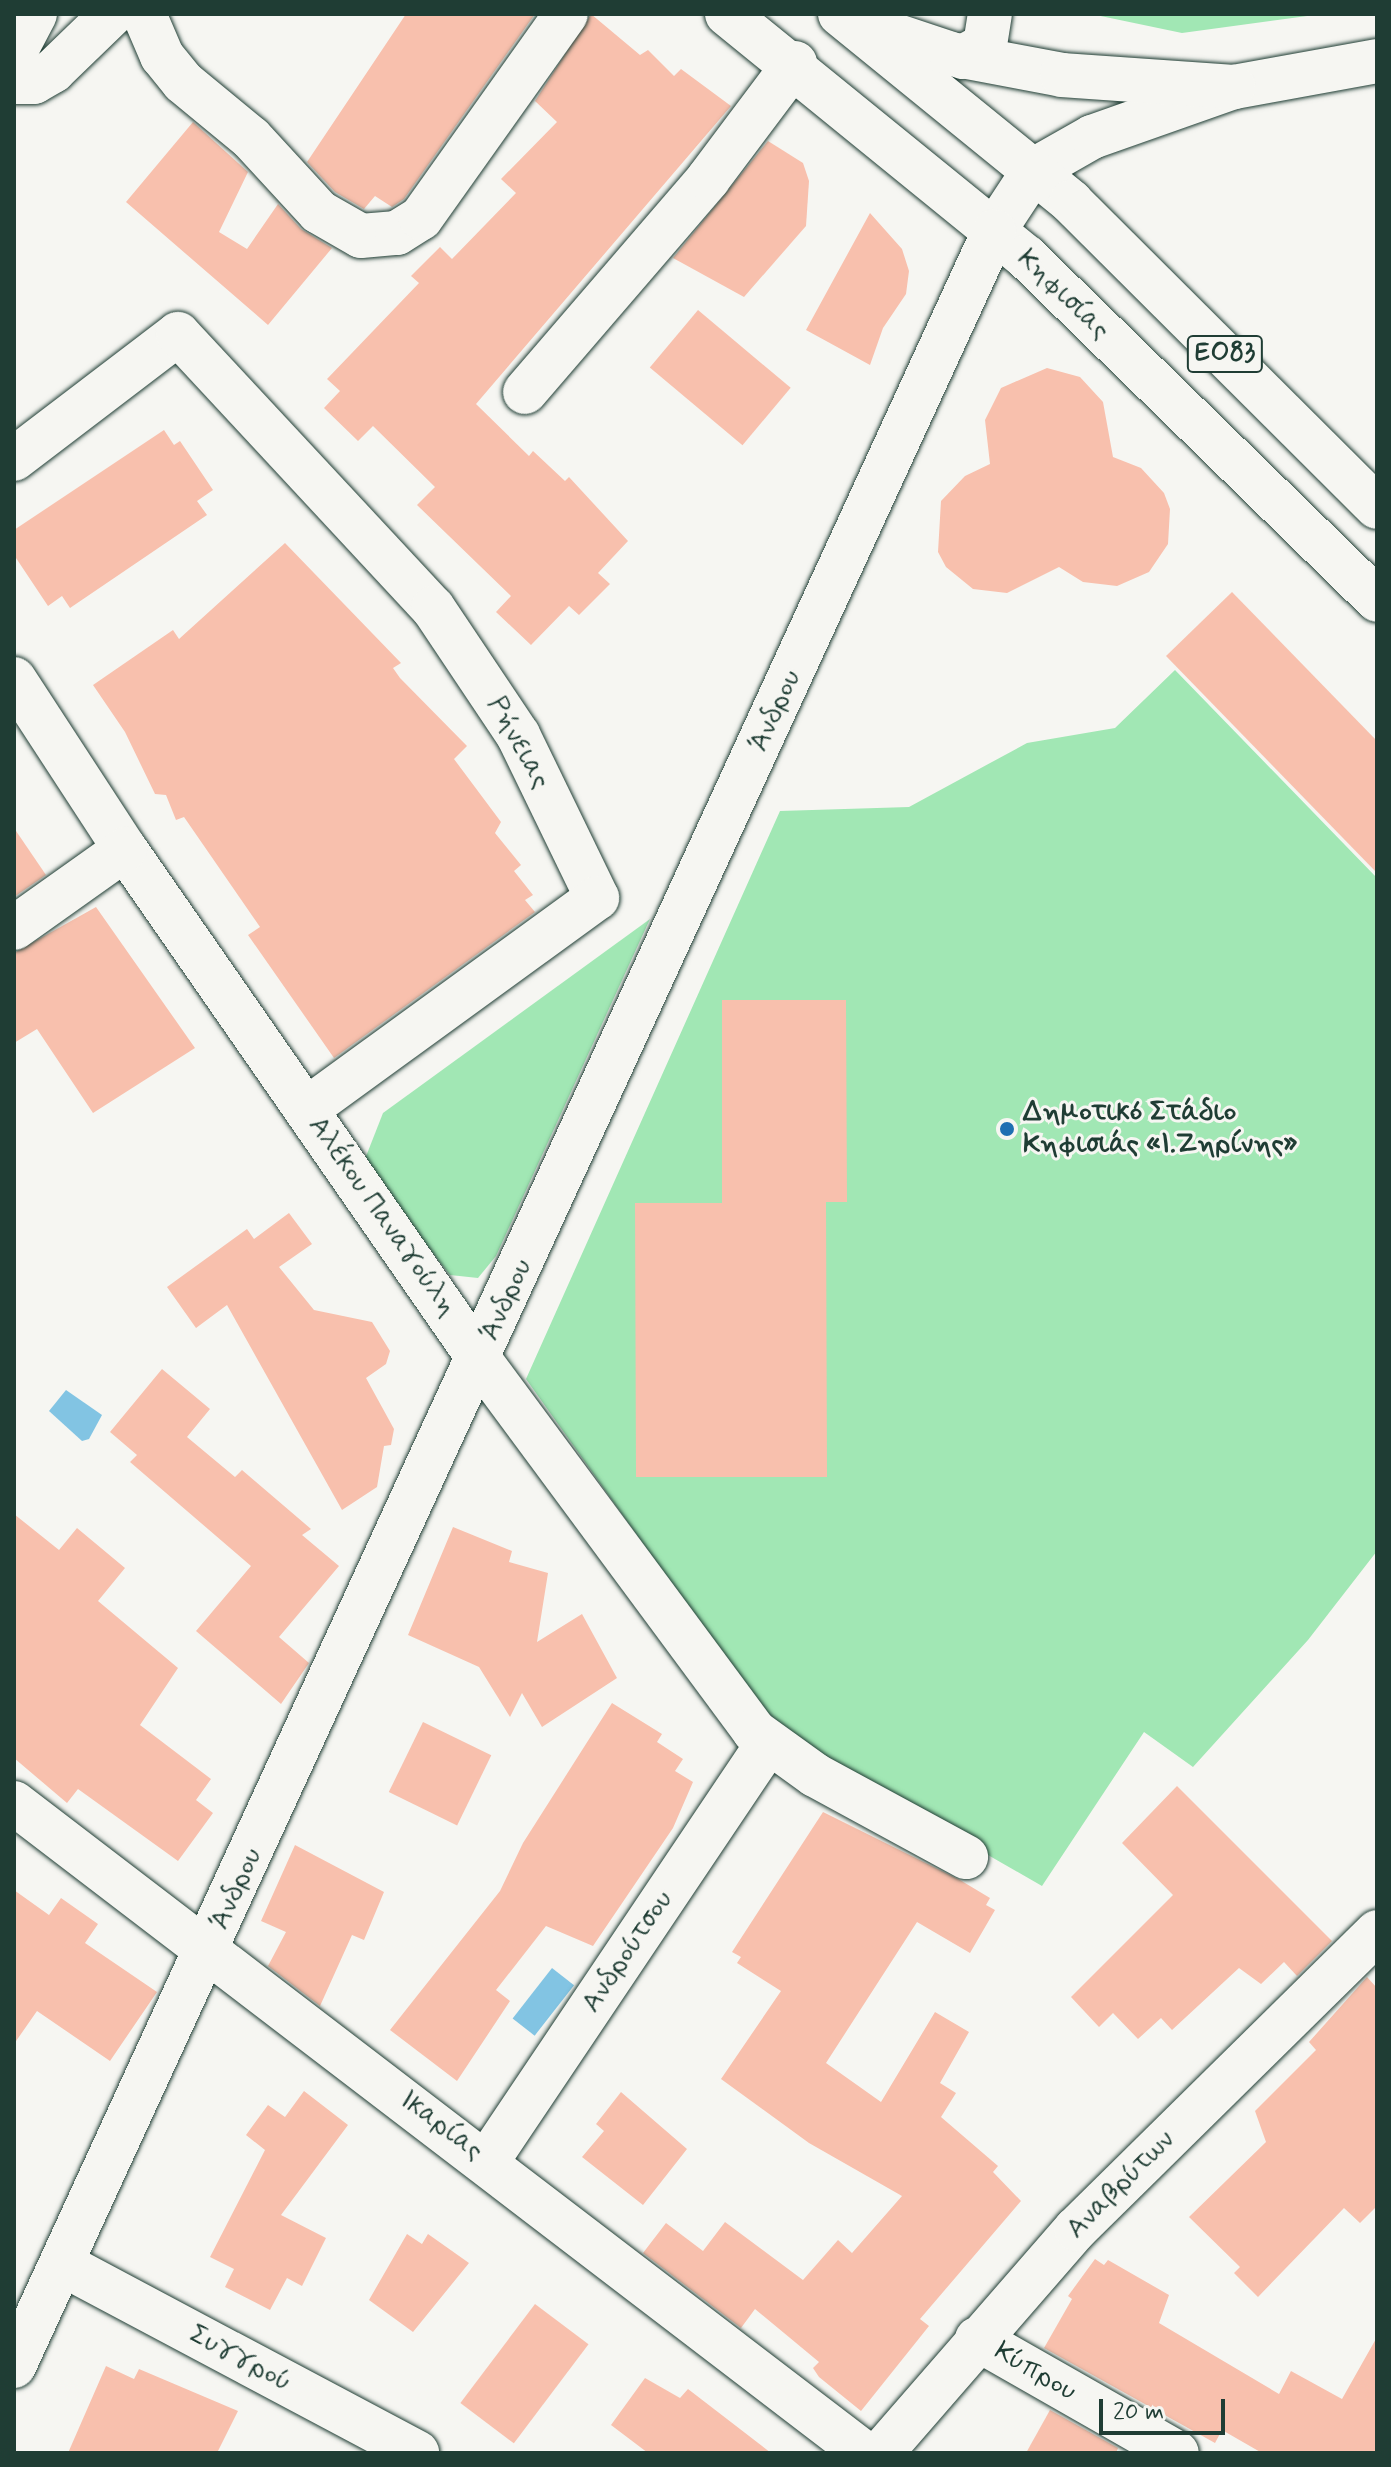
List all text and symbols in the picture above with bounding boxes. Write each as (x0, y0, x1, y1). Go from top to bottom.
street label: Κηφισίας (1010, 243, 1116, 347)
road number: ΕΟ83 (1185, 332, 1265, 376)
street label: Άνδρου (743, 665, 809, 757)
street label: Ρήνειας (479, 691, 557, 795)
place label: Δημοτικό Στάδιο Κηφισιάς «Ι.Ζηρίνης» (1023, 1096, 1297, 1162)
street label: Αλέκου Παναγούλη (300, 1110, 464, 1324)
marker: Δημοτικό Στάδιο Κηφισιάς «Ι.Ζηρίνης» (998, 1120, 1016, 1138)
street label: Άνδρου (474, 1254, 540, 1346)
street label: Άνδρου (204, 1843, 270, 1935)
street label: Ανδρούτσου (575, 1885, 681, 2019)
street label: Ικαρίας (392, 2084, 490, 2168)
street label: Αναβρύτων (1060, 2124, 1182, 2246)
street label: Συγγρού (183, 2318, 297, 2400)
street label: Κύπρου (988, 2335, 1082, 2409)
scale bar (1103, 2383, 1229, 2433)
text: 20 m (1113, 2397, 1164, 2428)

